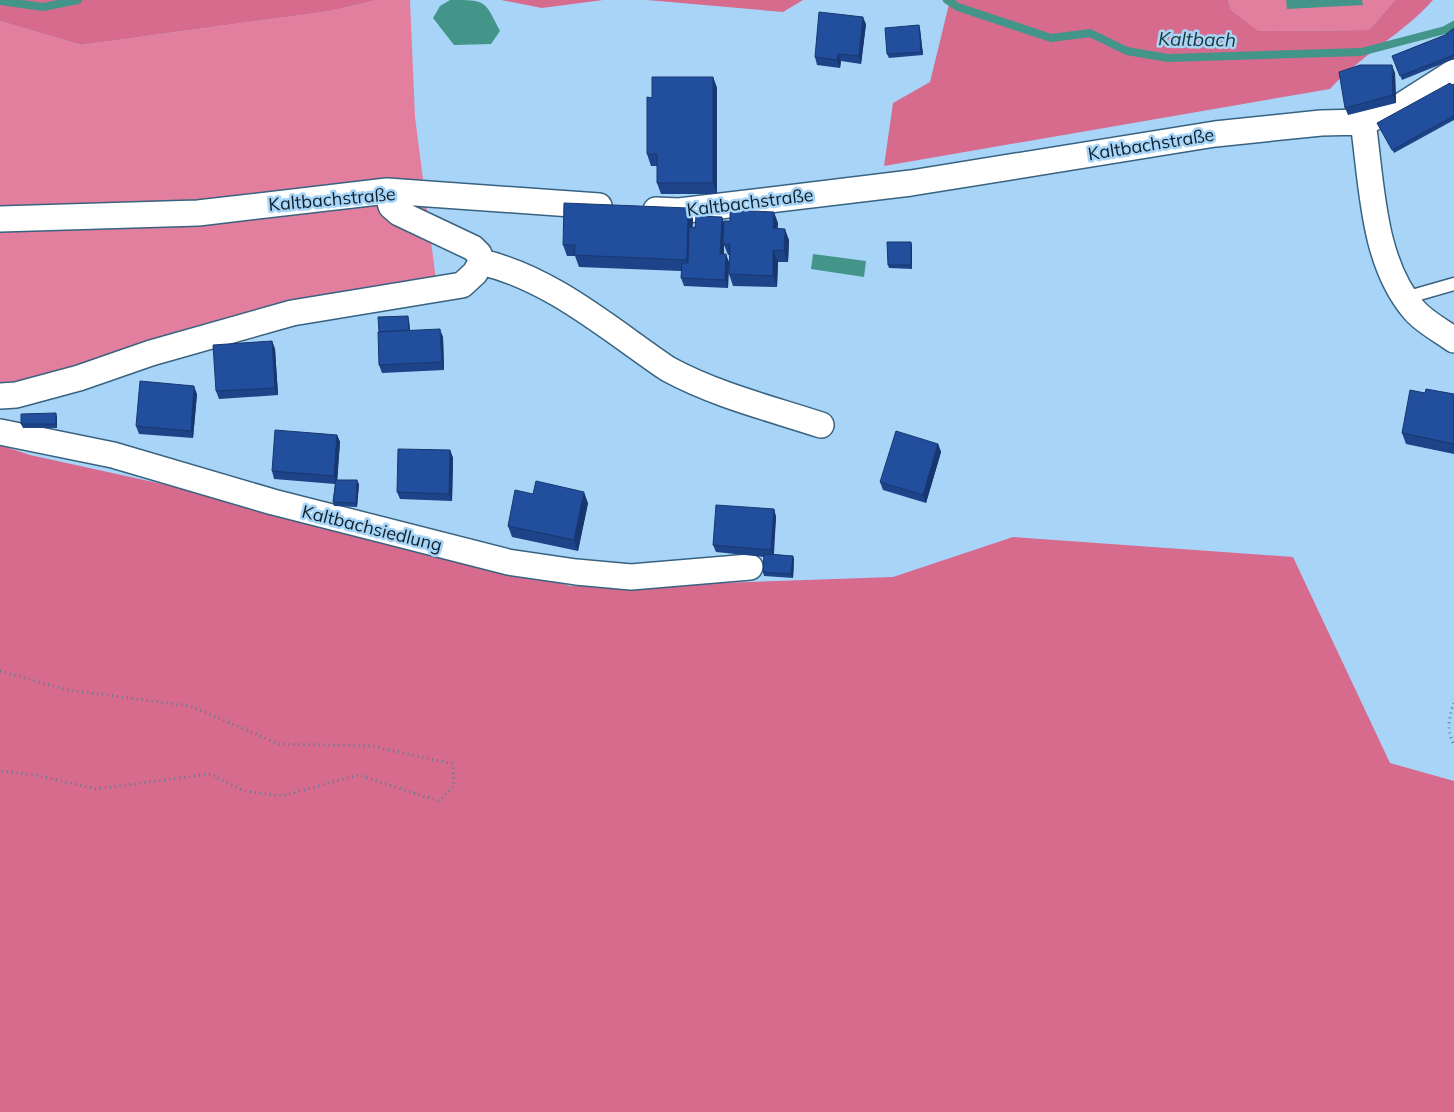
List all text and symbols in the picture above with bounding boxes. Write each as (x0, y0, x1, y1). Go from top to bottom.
water label: Kaltbach (1158, 26, 1236, 52)
street label: Kaltbachstraße (1086, 123, 1216, 165)
street label: Kaltbachstraße (268, 182, 396, 216)
street label: Kaltbachstraße (685, 183, 815, 221)
street label: Kaltbachsiedlung (299, 499, 445, 557)

